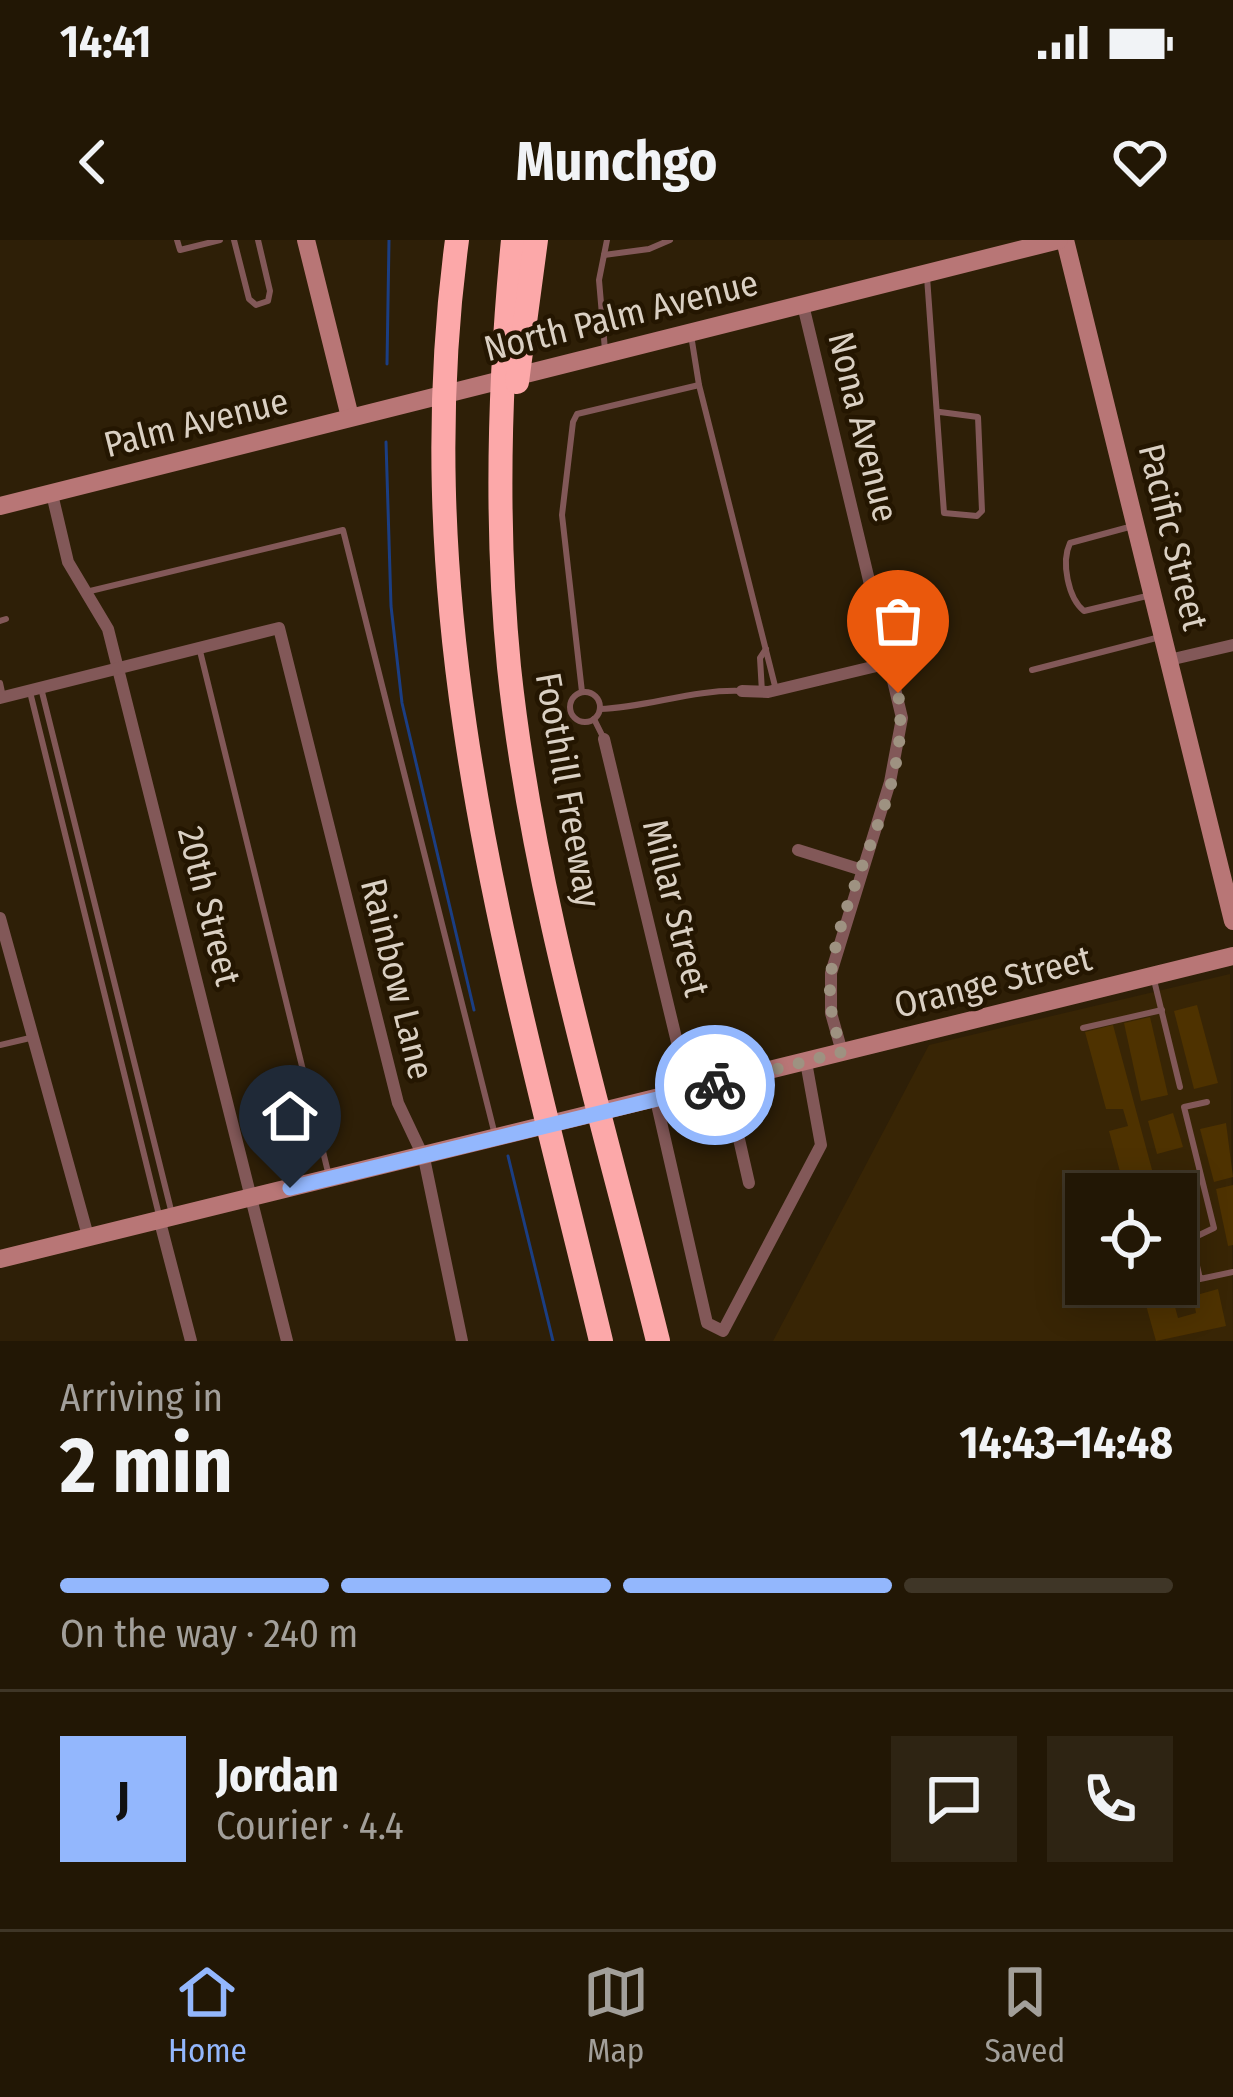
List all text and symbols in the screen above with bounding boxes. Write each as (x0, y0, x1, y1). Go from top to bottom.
text: 14:41 (60, 15, 151, 69)
icon: back (60, 129, 126, 195)
icon: heart (1107, 129, 1173, 195)
text: Munchgo (516, 130, 717, 194)
street label: North Palm Avenue (480, 261, 762, 371)
street label: Nona Avenue (818, 328, 908, 526)
street label: Palm Avenue (99, 379, 293, 467)
street label: Pacific Street (1129, 439, 1217, 635)
pin (847, 570, 949, 693)
icon: bag (865, 588, 931, 654)
street label: Foothill Freeway (526, 669, 610, 911)
street label: Millar Street (633, 815, 719, 1001)
street label: 20th Street (168, 822, 250, 990)
street label: Rainbow Lane (351, 874, 443, 1084)
street label: Orange Street (890, 936, 1096, 1028)
courier (655, 1025, 775, 1145)
icon: bike (682, 1052, 748, 1118)
pin (239, 1065, 341, 1188)
icon: home (257, 1083, 323, 1149)
map controls (1065, 1173, 1197, 1305)
button: locate (1065, 1173, 1197, 1305)
text: Arriving in (60, 1375, 223, 1421)
text: 14:43–14:48 (959, 1416, 1173, 1470)
text: 2 min (60, 1419, 233, 1513)
text: On the way · 240 m (60, 1611, 358, 1657)
button: chat (891, 1736, 1017, 1862)
button: phone (1047, 1736, 1173, 1862)
text: Jordan (216, 1749, 339, 1803)
text: J (116, 1772, 130, 1826)
text: Courier · 4.4 (216, 1803, 404, 1849)
tab: Home (168, 1959, 247, 2071)
tab: Map (583, 1959, 649, 2071)
tab: Saved (985, 1959, 1065, 2071)

